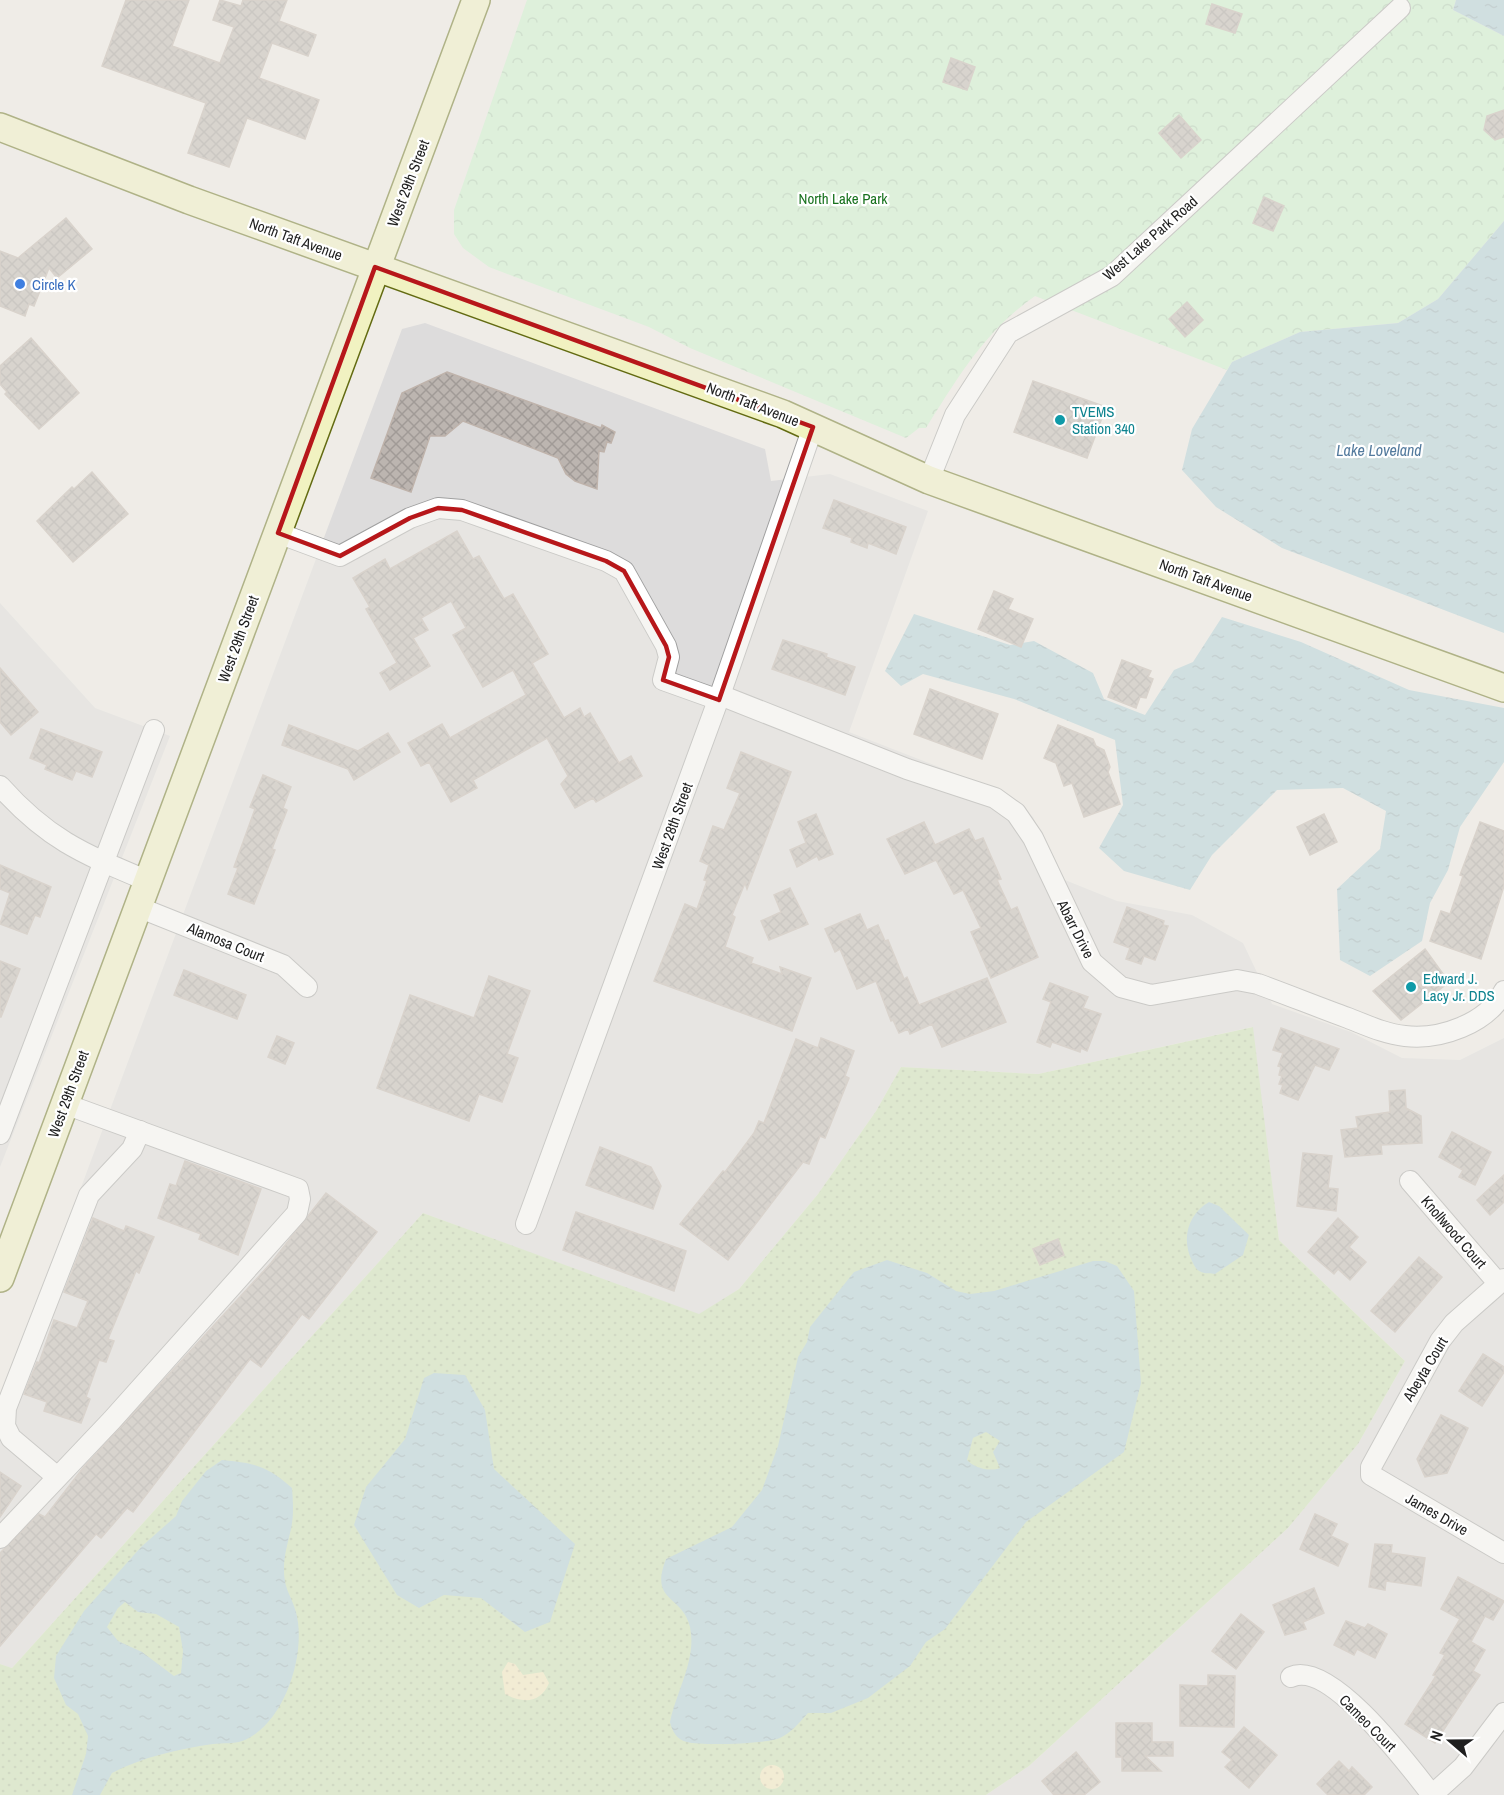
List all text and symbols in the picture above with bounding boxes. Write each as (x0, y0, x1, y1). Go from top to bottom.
street label: West 29th Street (382, 136, 434, 229)
park label: North Lake Park (799, 188, 888, 209)
street label: West Lake Park Road (1098, 191, 1202, 285)
street label: North Taft Avenue (247, 212, 346, 266)
place label: Circle K (32, 274, 77, 295)
marker: Circle K (13, 277, 27, 291)
street label: North Taft Avenue (704, 377, 802, 431)
place label: TVEMS Station 340 (1072, 401, 1135, 439)
marker: TVEMS Station 340 (1053, 413, 1067, 427)
water label: Lake Loveland (1336, 439, 1422, 461)
street label: North Taft Avenue (1157, 553, 1256, 607)
street label: West 29th Street (212, 592, 264, 686)
street label: West 28th Street (646, 779, 698, 873)
street label: Abarr Drive (1052, 895, 1100, 962)
street label: Alamosa Court (183, 917, 268, 967)
place label: Edward J. Lacy Jr. DDS (1423, 968, 1495, 1006)
marker: Edward J. Lacy Jr. DDS (1404, 980, 1418, 994)
street label: West 29th Street (42, 1047, 94, 1141)
street label: Knollwood Court (1416, 1191, 1492, 1273)
street label: Abeyta Court (1397, 1332, 1453, 1406)
street label: James Drive (1402, 1488, 1472, 1540)
street label: Cameo Court (1335, 1690, 1402, 1757)
north arrow (1420, 1711, 1480, 1771)
text: N (1424, 1728, 1448, 1744)

